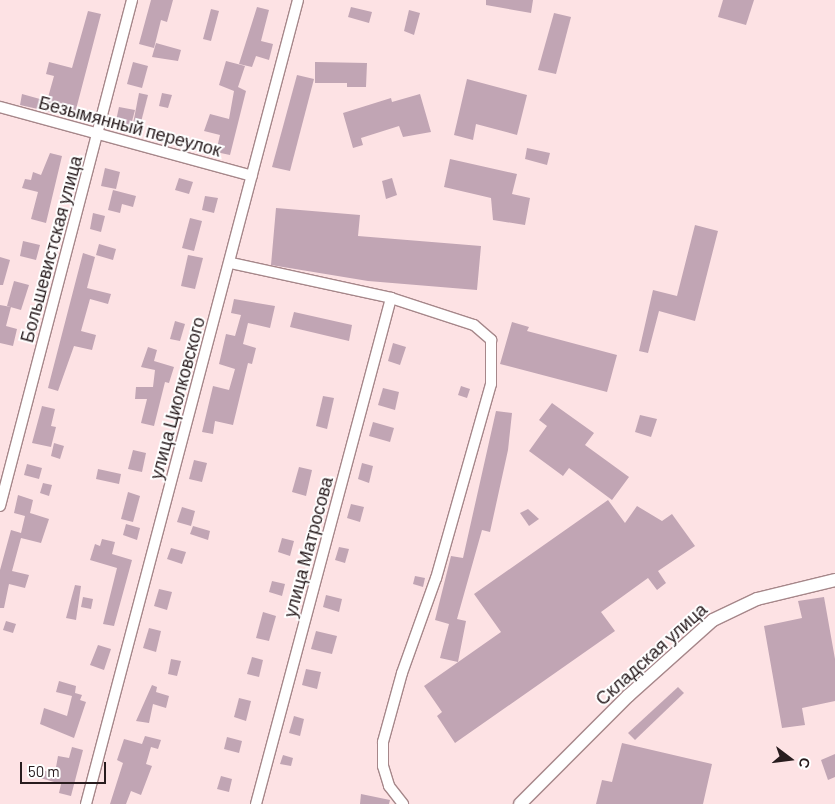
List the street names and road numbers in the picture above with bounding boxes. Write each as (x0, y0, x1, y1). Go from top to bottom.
street label: Безымянный переулок (36, 91, 224, 161)
street label: Большевистская улица (16, 153, 86, 345)
street label: улица Циолковского (145, 314, 209, 482)
street label: улица Матросова (279, 474, 337, 620)
street label: Складская улица (591, 598, 711, 710)

